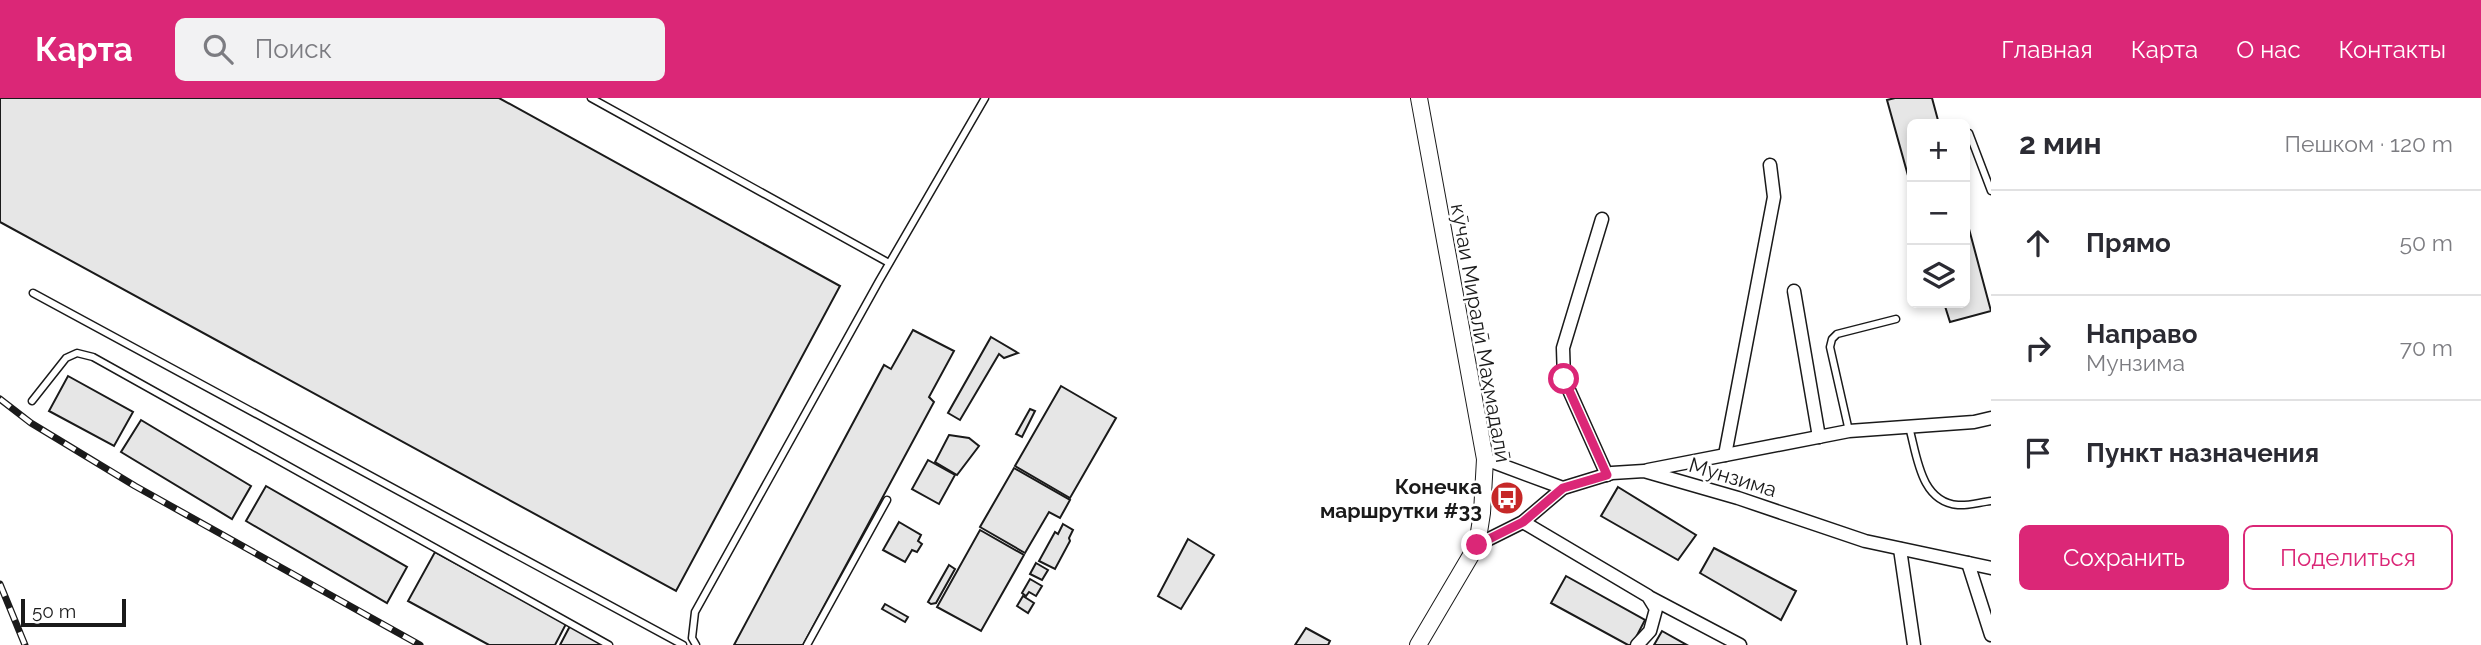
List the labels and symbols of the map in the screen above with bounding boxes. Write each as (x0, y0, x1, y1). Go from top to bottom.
street label: кӯчаи Миралӣ Маҳмадалӣ (1446, 202, 1516, 464)
route start (1548, 363, 1579, 394)
street label: Мунзима (1686, 452, 1780, 502)
place label: Конечка маршрутки #33 (1320, 474, 1482, 523)
bus stop icon: Конечка маршрутки #33 (1488, 479, 1526, 517)
route end (1461, 529, 1492, 560)
scale bar (21, 596, 126, 628)

